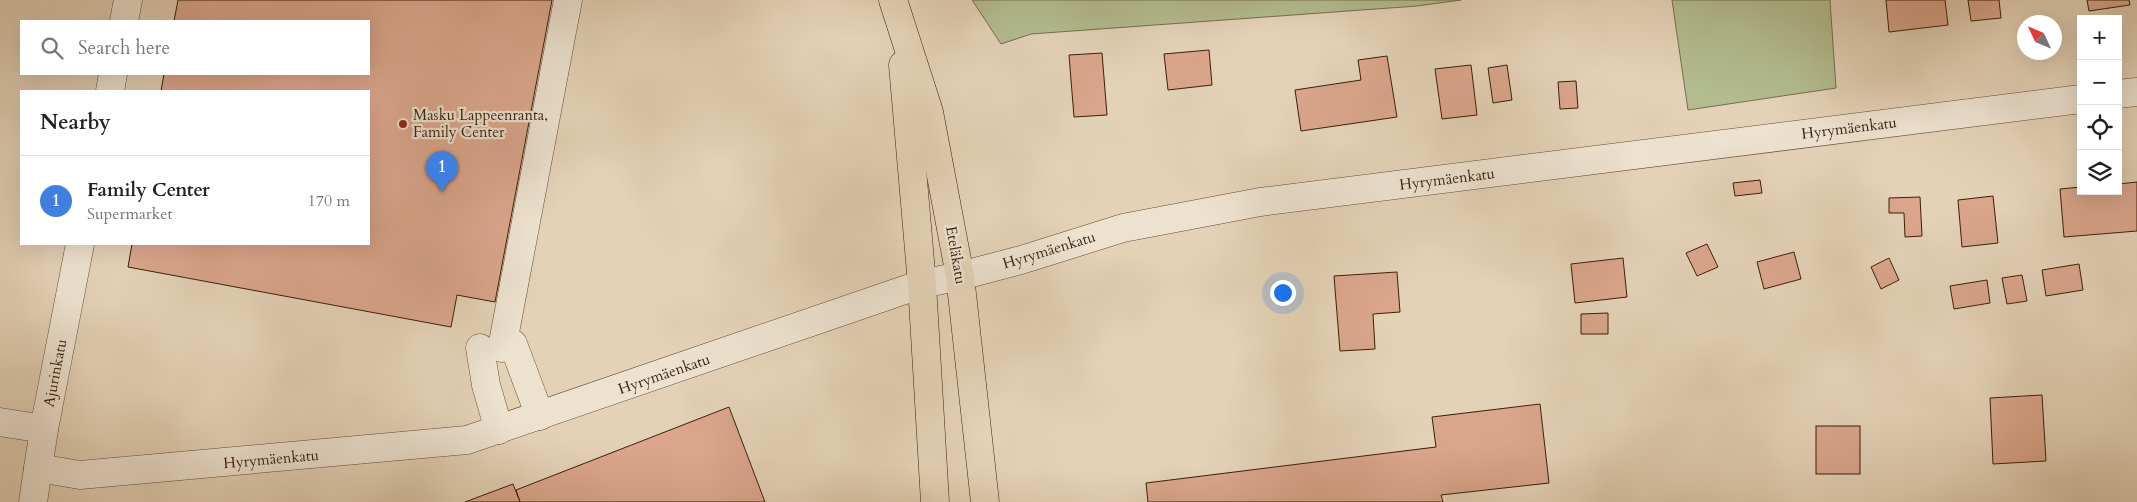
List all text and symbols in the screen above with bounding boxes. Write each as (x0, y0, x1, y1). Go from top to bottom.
north arrow (2017, 15, 2062, 60)
map controls (2077, 15, 2122, 195)
button: + (2077, 15, 2122, 60)
search box (20, 20, 370, 75)
icon: search (38, 34, 66, 62)
text: Search here (78, 35, 170, 61)
button: − (2077, 60, 2122, 105)
place label: Masku Lappeenranta, Family Center (413, 105, 548, 142)
button: locate (2077, 105, 2122, 150)
text: Nearby (40, 108, 111, 137)
street label: Hyrymäenkatu (1800, 112, 1898, 144)
marker: Masku Lappeenranta, Family Center (397, 118, 409, 130)
button: layers (2077, 150, 2122, 195)
pin: 1 (426, 151, 458, 192)
street label: Hyrymäenkatu (1398, 163, 1496, 195)
text: Family Center (87, 177, 210, 203)
text: 1 (52, 190, 60, 212)
text: 170 m (308, 190, 350, 212)
text: Supermarket (87, 203, 173, 225)
street label: Eteläkatu (941, 224, 971, 286)
street label: Hyrymäenkatu (1000, 226, 1098, 274)
your location (1270, 280, 1296, 306)
street label: Ajurinkatu (39, 337, 71, 409)
street label: Hyrymäenkatu (615, 349, 713, 399)
street label: Hyrymäenkatu (222, 445, 320, 473)

